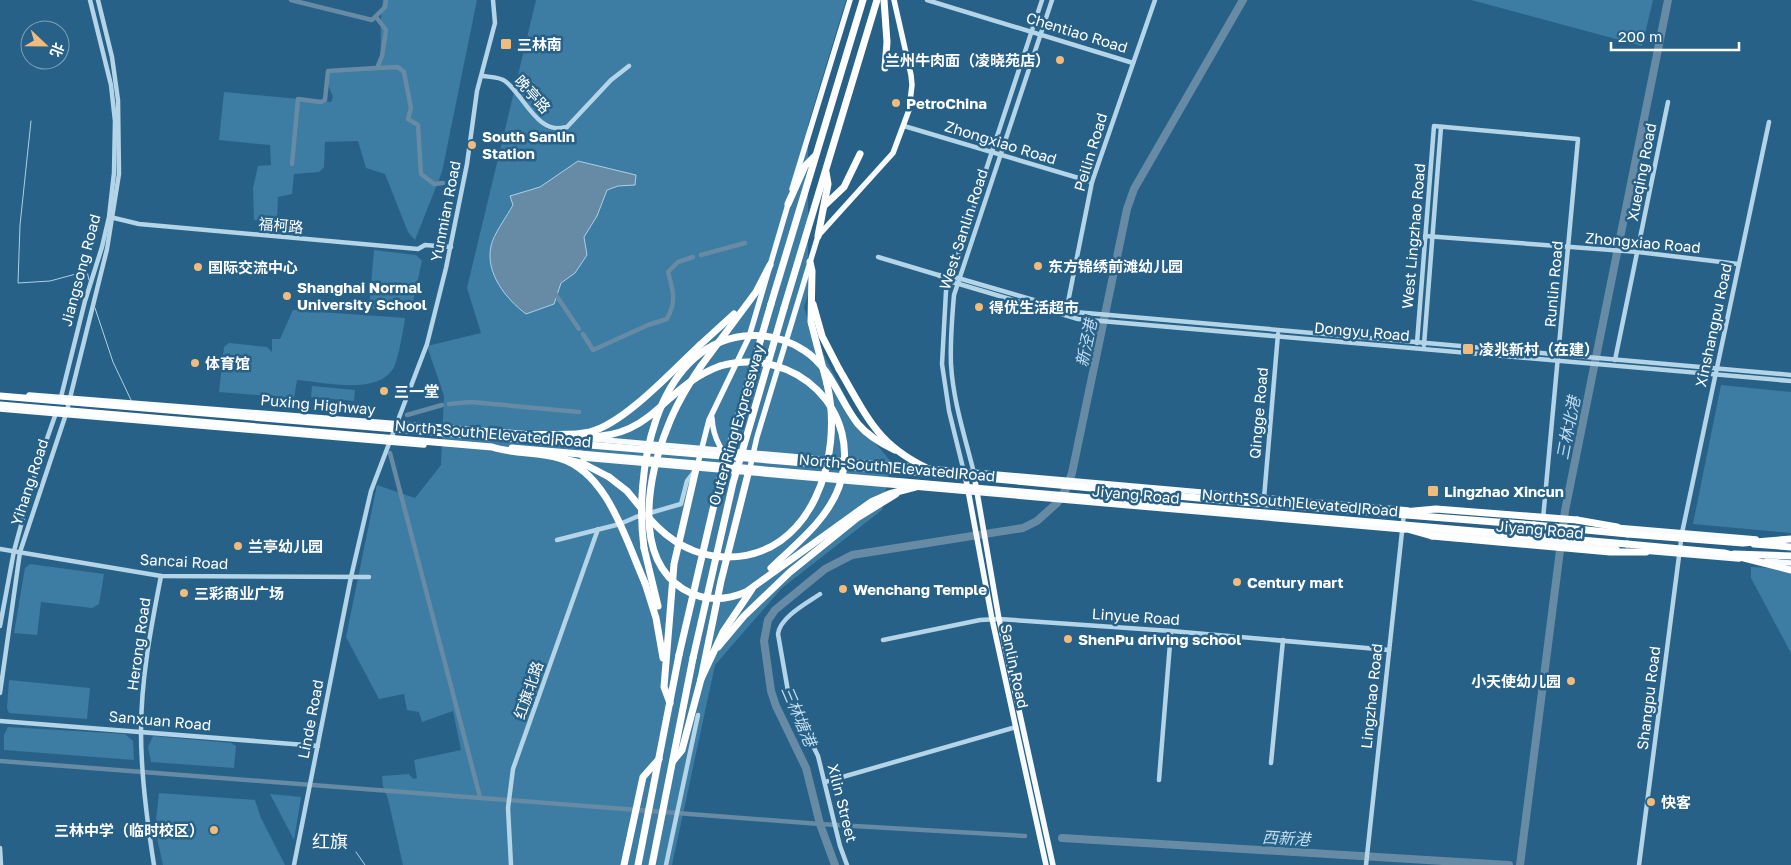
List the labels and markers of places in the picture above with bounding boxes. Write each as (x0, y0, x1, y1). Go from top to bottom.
place label: 三林南 (517, 35, 562, 53)
marker: 三林南 (499, 37, 513, 51)
place label: 兰州牛肉面（凌晓苑店） (885, 51, 1050, 69)
marker: 兰州牛肉面（凌晓苑店） (1054, 54, 1066, 66)
place label: PetroChina (906, 94, 987, 112)
marker: PetroChina (890, 97, 902, 109)
place label: South Sanlin Station (482, 127, 575, 162)
marker: South Sanlin Station (466, 139, 478, 151)
place label: 东方锦绣前滩幼儿园 (1048, 257, 1183, 275)
place label: 国际交流中心 (208, 258, 298, 276)
marker: 东方锦绣前滩幼儿园 (1032, 260, 1044, 272)
marker: 国际交流中心 (192, 261, 204, 273)
place label: Shanghai Normal University School (297, 278, 427, 313)
marker: Shanghai Normal University School (281, 290, 293, 302)
place label: 得优生活超市 (989, 298, 1079, 316)
marker: 得优生活超市 (973, 301, 985, 313)
place label: 凌兆新村（在建） (1479, 340, 1599, 358)
marker: 凌兆新村（在建） (1461, 342, 1475, 356)
place label: 体育馆 (205, 354, 250, 372)
marker: 体育馆 (189, 357, 201, 369)
place label: 三一堂 (394, 382, 439, 400)
marker: 三一堂 (378, 385, 390, 397)
place label: Lingzhao Xincun (1444, 482, 1564, 500)
marker: Lingzhao Xincun (1426, 484, 1440, 498)
place label: 兰亭幼儿园 (248, 537, 323, 555)
marker: 兰亭幼儿园 (232, 540, 244, 552)
place label: Century mart (1247, 573, 1343, 591)
marker: Century mart (1231, 576, 1243, 588)
place label: Wenchang Temple (853, 580, 987, 598)
marker: Wenchang Temple (837, 583, 849, 595)
place label: 三彩商业广场 (194, 584, 284, 602)
marker: 三彩商业广场 (178, 587, 190, 599)
place label: ShenPu driving school (1078, 630, 1241, 648)
marker: ShenPu driving school (1062, 633, 1074, 645)
place label: 小天使幼儿园 (1471, 672, 1561, 690)
marker: 小天使幼儿园 (1565, 675, 1577, 687)
place label: 快客 (1661, 793, 1691, 811)
marker: 快客 (1645, 796, 1657, 808)
place label: 三林中学（临时校区） (54, 821, 204, 839)
marker: 三林中学（临时校区） (208, 824, 220, 836)

